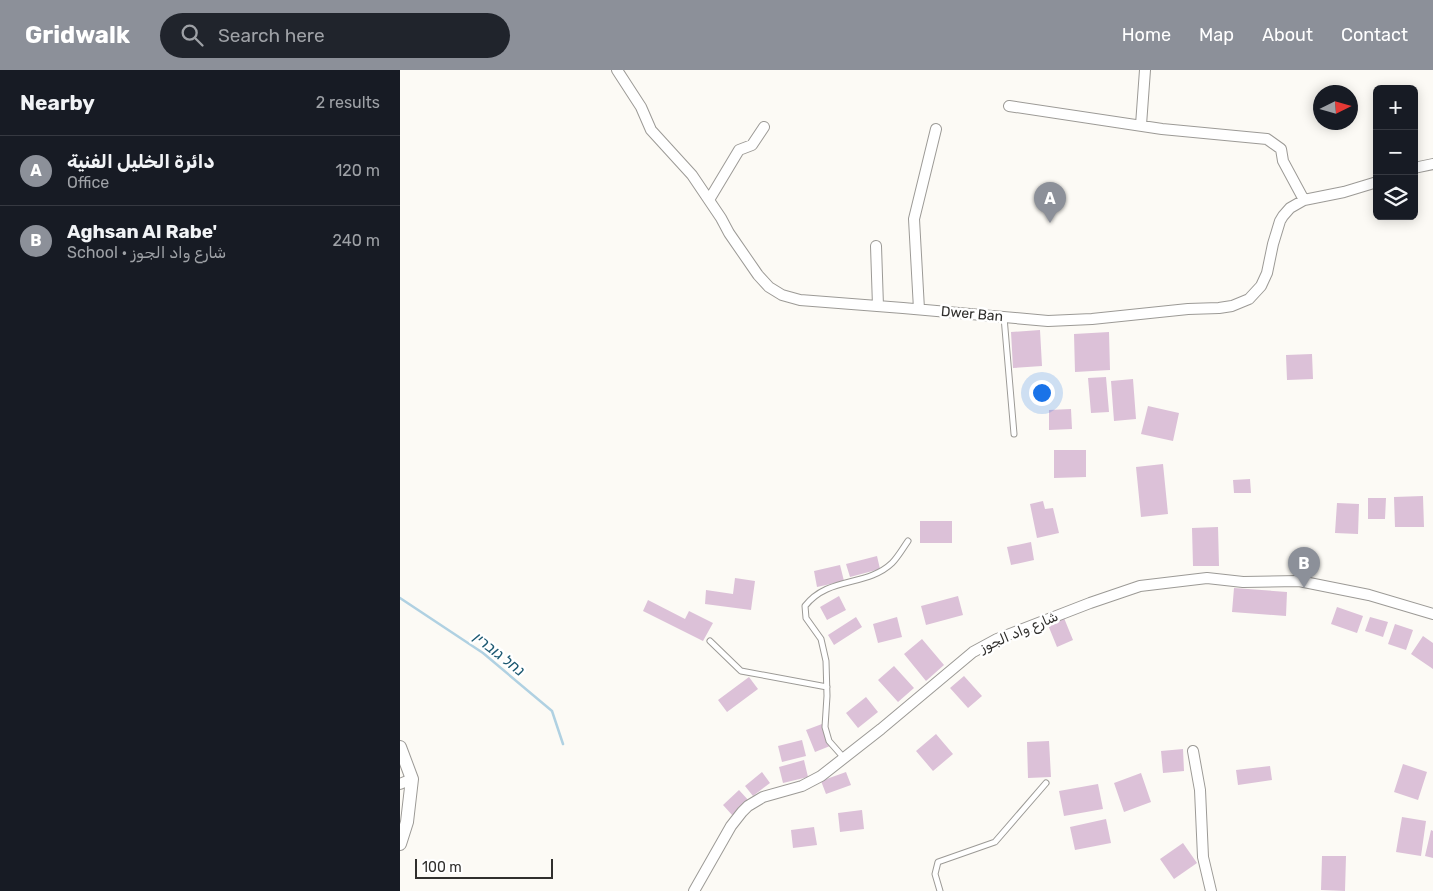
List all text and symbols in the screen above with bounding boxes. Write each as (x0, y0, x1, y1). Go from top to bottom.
search box (160, 13, 510, 58)
text: Gridwalk (25, 21, 130, 49)
icon: search (178, 21, 206, 49)
text: Search here (218, 24, 325, 47)
text: Home (1122, 24, 1171, 46)
text: Map (1199, 24, 1234, 46)
text: About (1262, 24, 1313, 46)
text: Contact (1341, 24, 1408, 46)
north arrow (1313, 85, 1358, 130)
map controls (1373, 85, 1418, 220)
button: + (1373, 85, 1418, 130)
text: Nearby (20, 90, 95, 115)
text: 2 results (316, 93, 380, 112)
button: − (1373, 130, 1418, 175)
text: دائرة الخليل الفنية (67, 150, 214, 173)
text: A (30, 161, 42, 180)
text: 120 m (335, 161, 380, 180)
text: Office (67, 173, 109, 192)
button: layers (1373, 175, 1418, 220)
pin: A (1034, 182, 1066, 223)
text: Aghsan Al Rabe' (67, 220, 217, 243)
text: B (30, 231, 42, 250)
text: 240 m (333, 231, 380, 250)
text: School · شارع واد الجوز (67, 243, 226, 262)
street label: Dwer Ban (940, 303, 1004, 325)
your location (1029, 380, 1055, 406)
pin: B (1288, 547, 1320, 588)
street label: شارع واد الجوز (976, 608, 1062, 658)
water label: נחל גוברין (470, 628, 528, 680)
scale bar (415, 856, 552, 879)
text: 100 m (422, 859, 462, 876)

